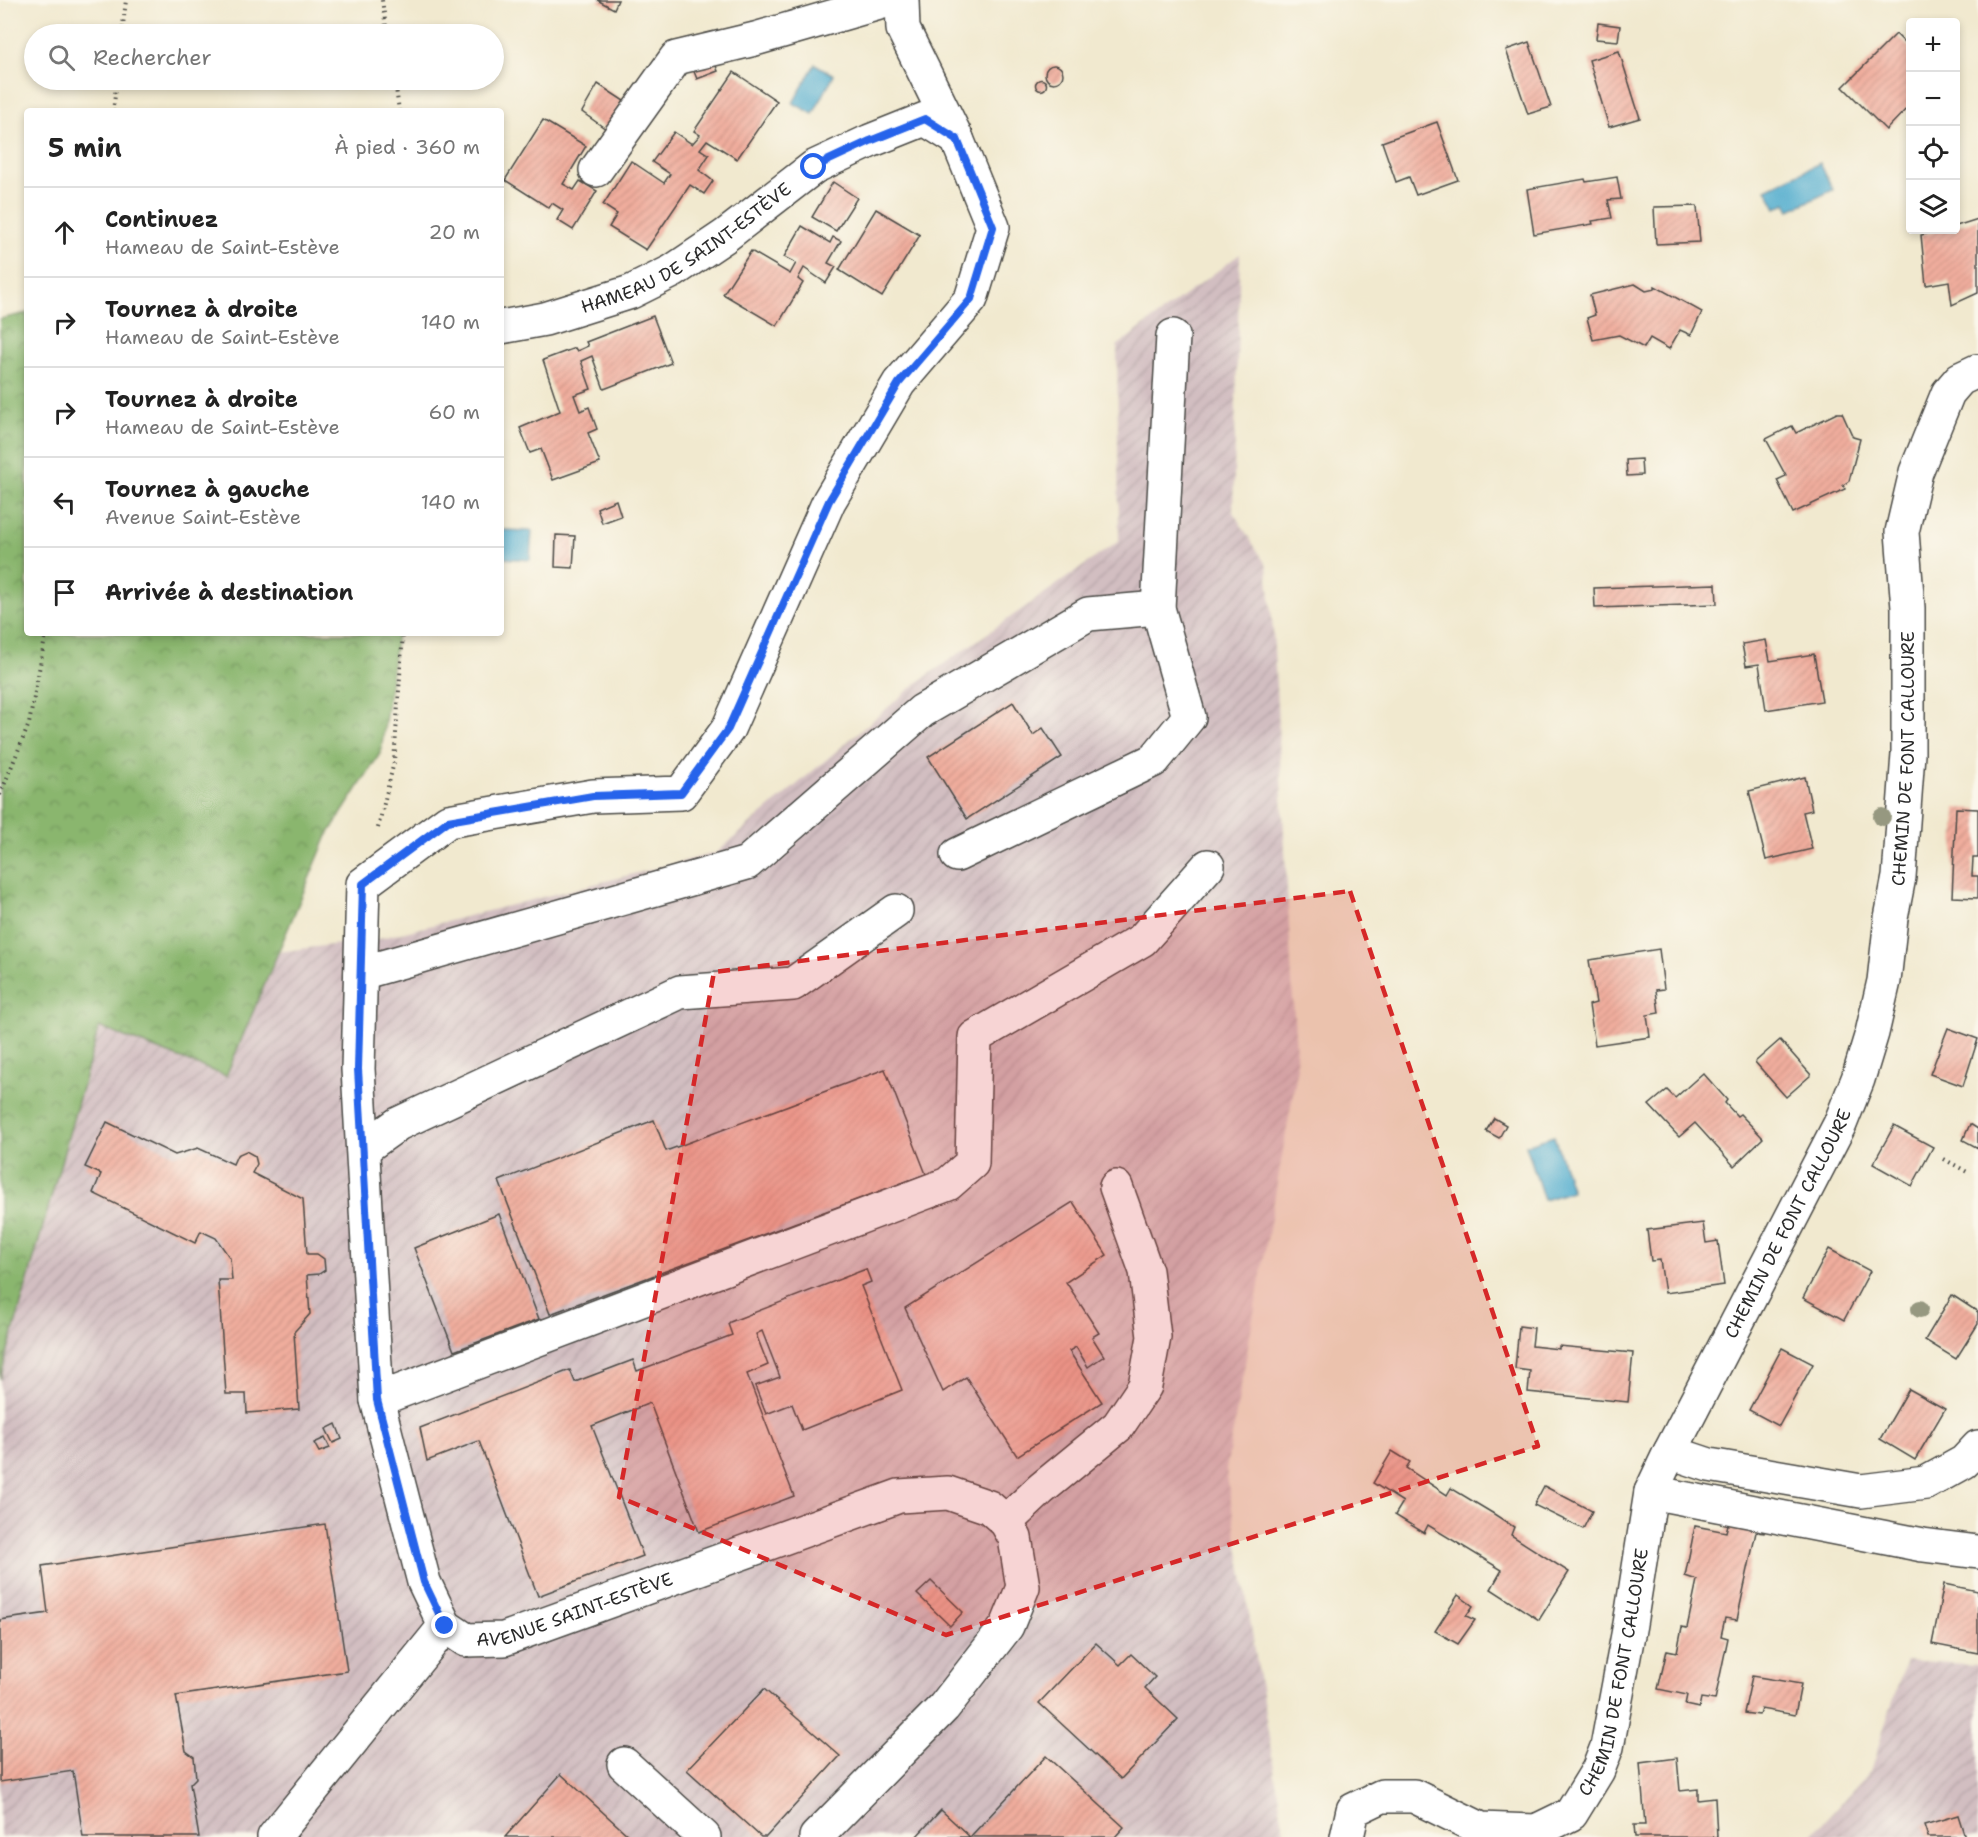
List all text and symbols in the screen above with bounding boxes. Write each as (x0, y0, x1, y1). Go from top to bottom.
map controls (1906, 18, 1960, 234)
button: + (1906, 18, 1960, 72)
search box (24, 24, 504, 90)
icon: search (45, 41, 78, 74)
text: Rechercher (93, 43, 212, 72)
button: − (1906, 72, 1960, 126)
button: locate (1906, 126, 1960, 180)
text: 5 min (48, 130, 122, 165)
text: À pied · 360 m (334, 134, 480, 160)
route start (800, 153, 826, 179)
street label: HAMEAU DE SAINT-ESTÈVE (578, 177, 796, 319)
button: layers (1906, 180, 1960, 234)
text: Continuez (105, 205, 218, 234)
icon: ahead (48, 216, 81, 249)
text: 20 m (429, 219, 480, 245)
text: Hameau de Saint-Estève (105, 234, 340, 260)
text: Tournez à droite (105, 295, 298, 324)
icon: right (48, 306, 81, 339)
text: 140 m (421, 309, 480, 335)
text: Hameau de Saint-Estève (105, 324, 340, 350)
text: Tournez à droite (105, 385, 298, 414)
icon: right (48, 396, 81, 429)
text: 60 m (428, 399, 480, 425)
text: Hameau de Saint-Estève (105, 414, 340, 440)
text: Tournez à gauche (105, 475, 310, 504)
icon: left (48, 486, 81, 519)
text: 140 m (421, 489, 480, 515)
text: Avenue Saint-Estève (105, 504, 301, 530)
icon: arrive (48, 576, 81, 609)
text: Arrivée à destination (105, 578, 353, 607)
street label: CHEMIN DE FONT CALLOURE (1886, 631, 1920, 888)
street label: CHEMIN DE FONT CALLOURE (1719, 1105, 1857, 1343)
street label: CHEMIN DE FONT CALLOURE (1573, 1546, 1654, 1801)
street label: AVENUE SAINT-ESTÈVE (476, 1567, 676, 1652)
route end (431, 1612, 457, 1638)

